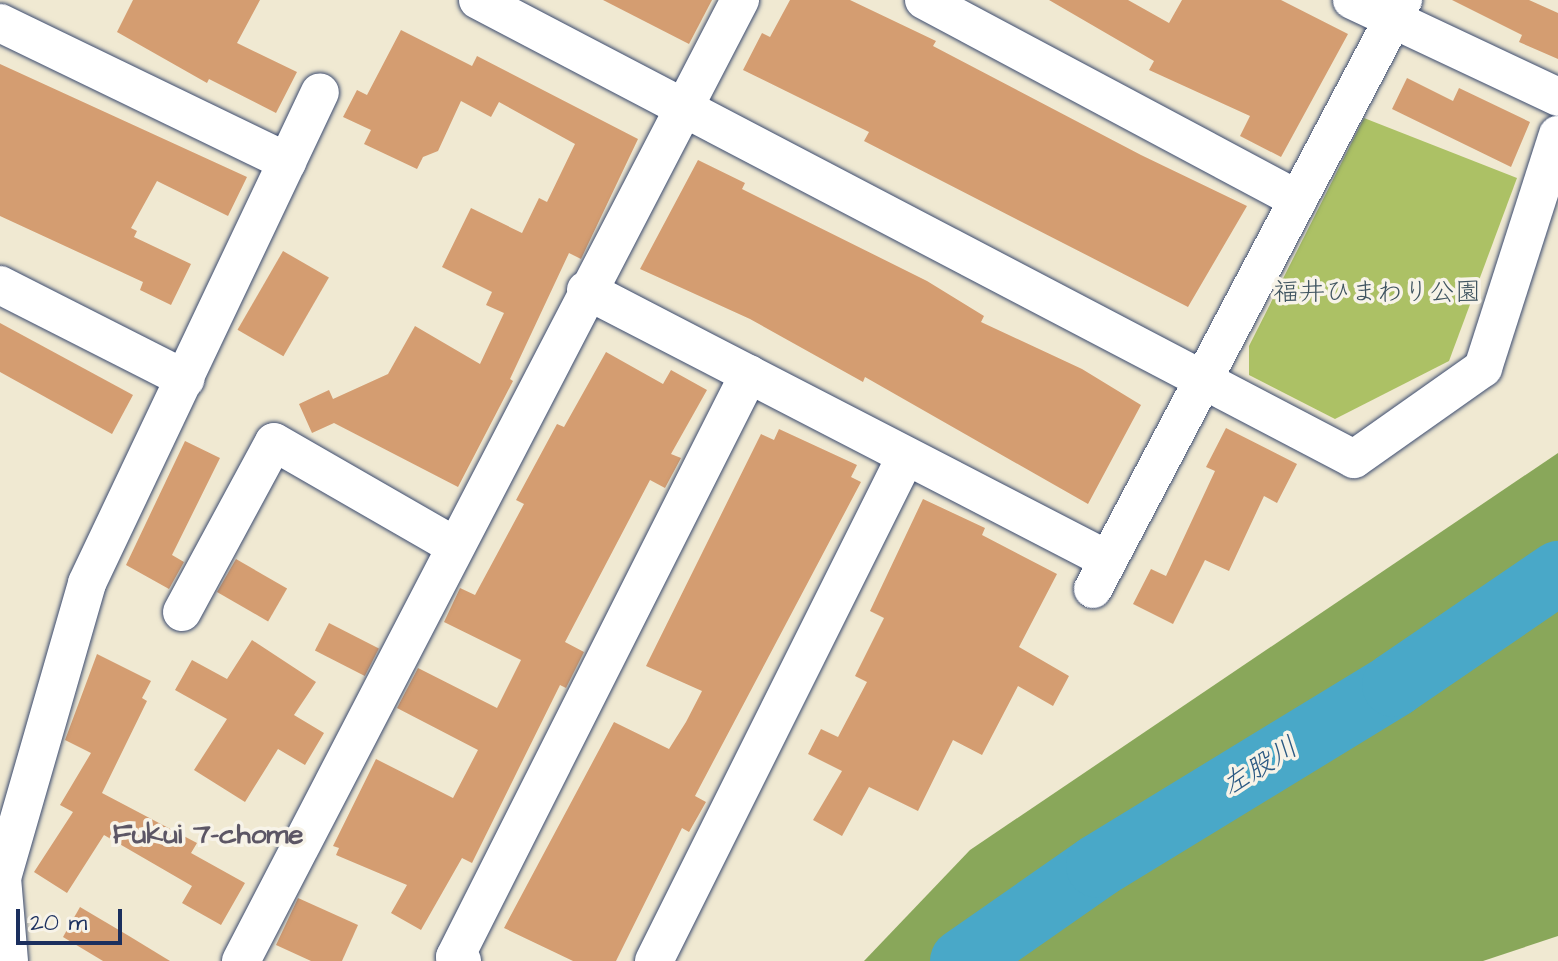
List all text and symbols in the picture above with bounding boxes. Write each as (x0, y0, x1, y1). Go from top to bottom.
park label: 福井ひまわり公園 (1273, 277, 1481, 309)
water label: 左股川 (1215, 730, 1305, 804)
district label: Fukui 7-chome (113, 818, 303, 852)
scale bar (20, 893, 126, 943)
text: 20 m (30, 906, 87, 940)

